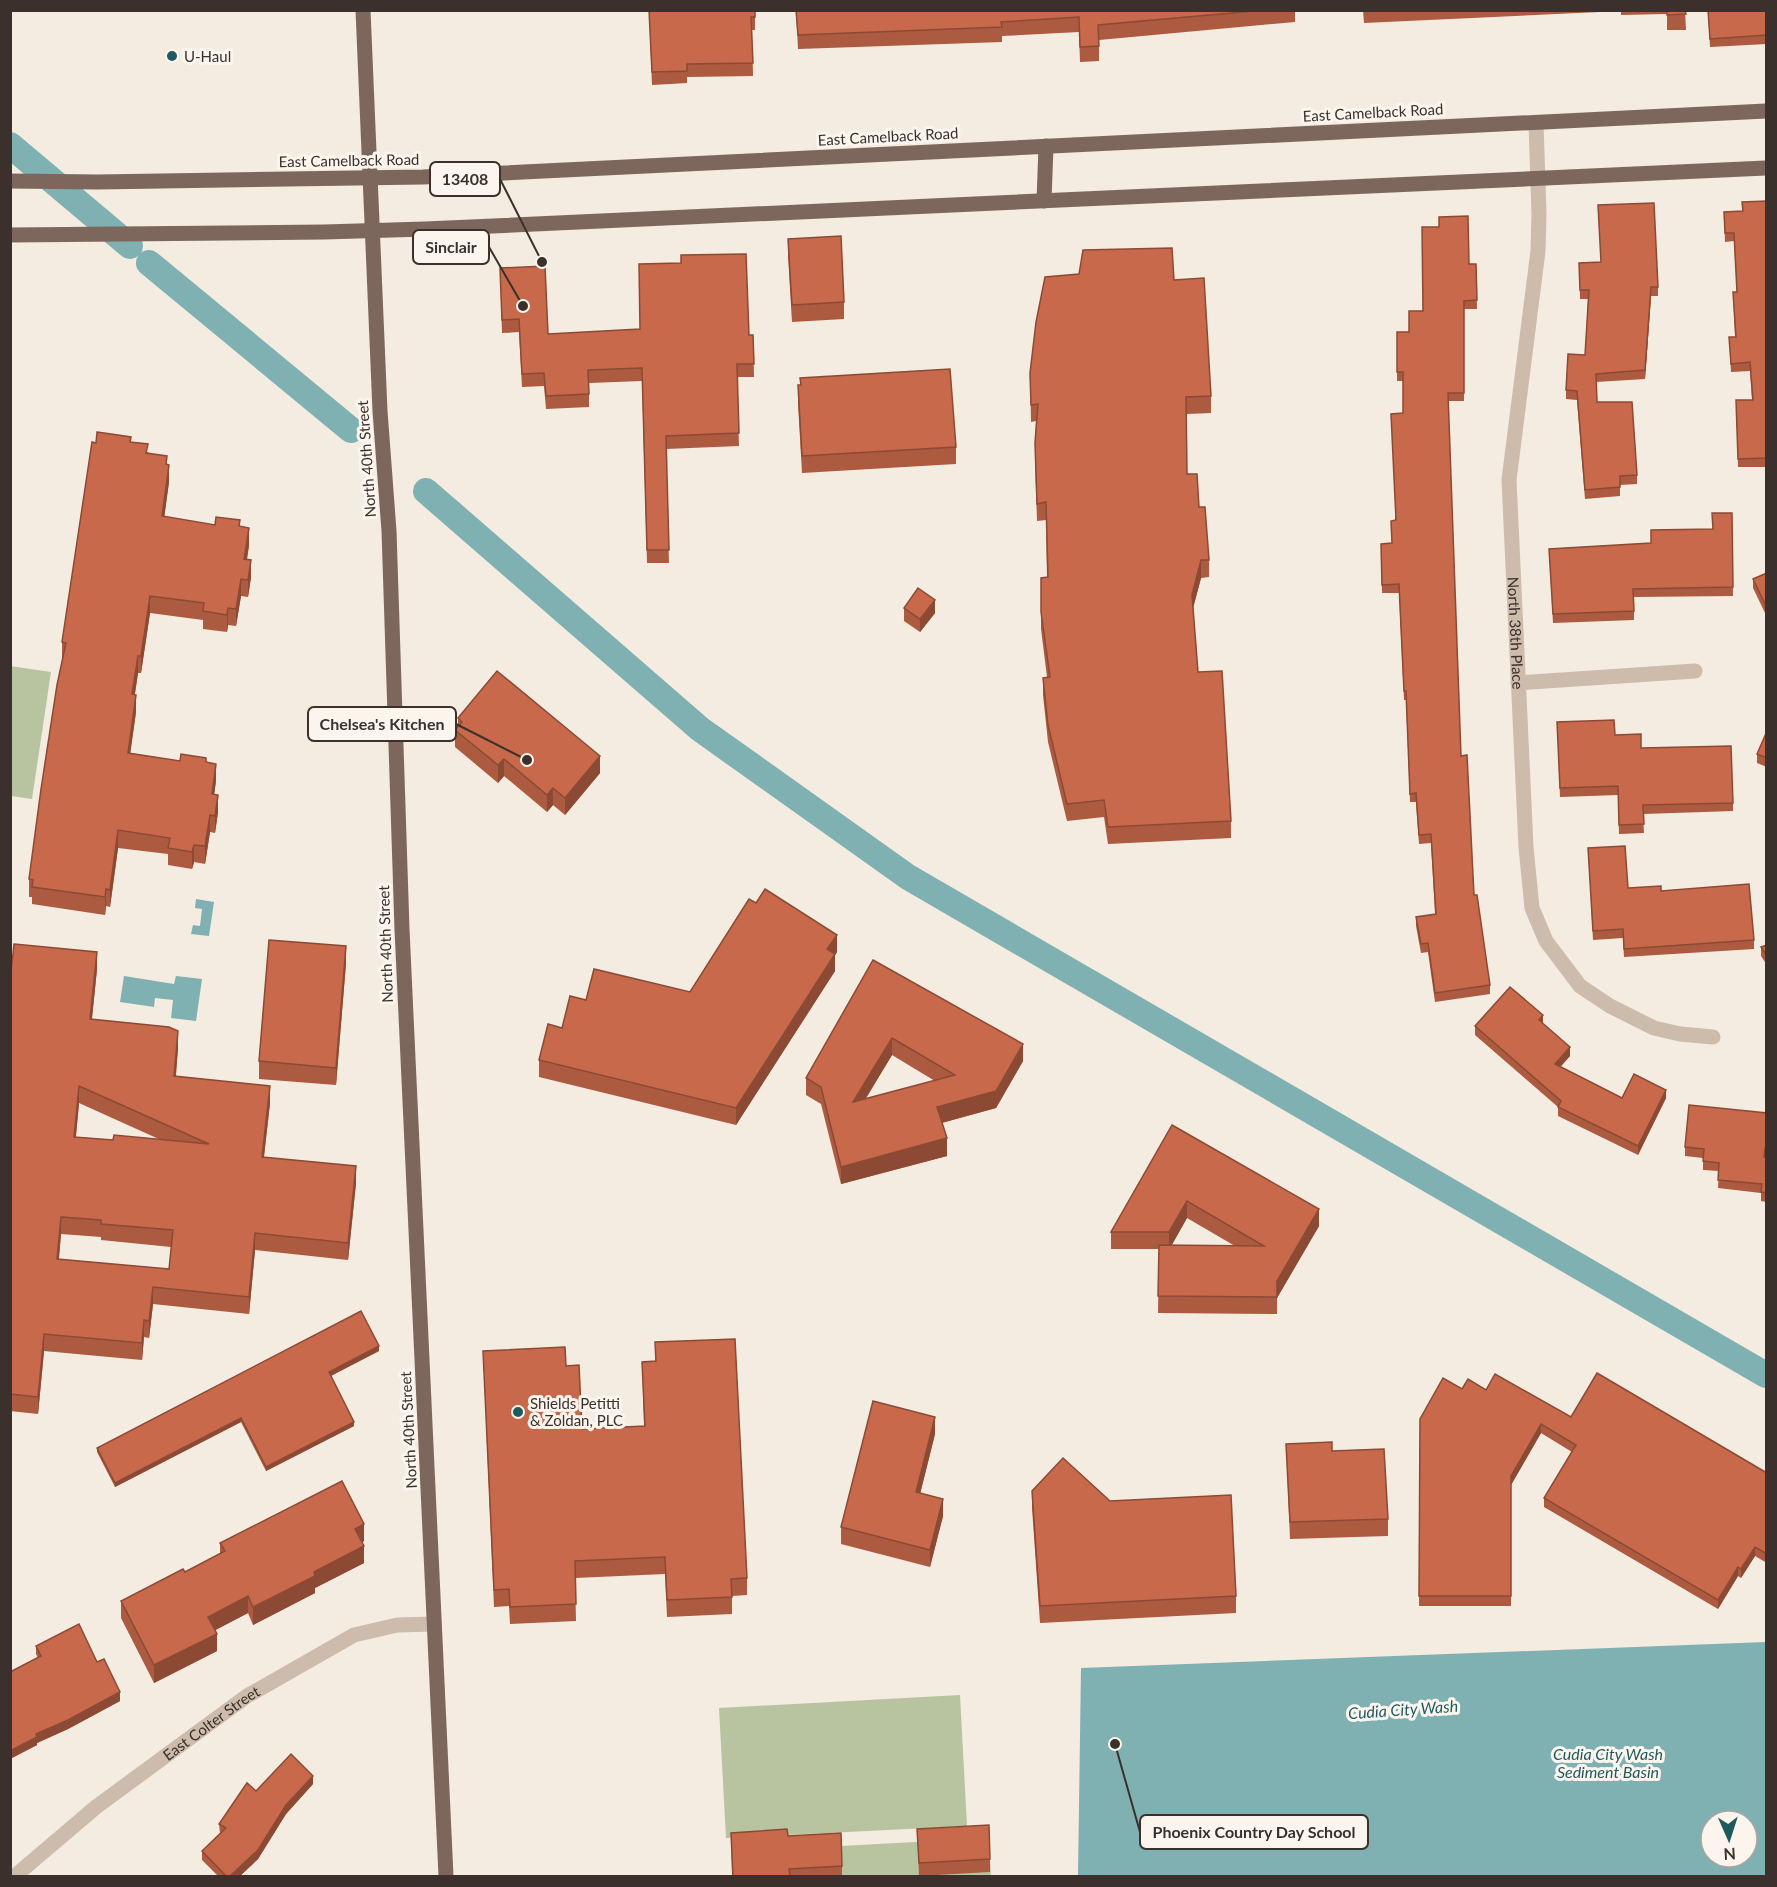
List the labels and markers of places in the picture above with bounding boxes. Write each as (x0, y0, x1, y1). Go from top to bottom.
place label: U-Haul (184, 47, 231, 65)
marker: U-Haul (165, 49, 179, 63)
callout: 13408 (430, 162, 500, 196)
callout: Sinclair (413, 230, 489, 264)
callout: Chelsea's Kitchen (308, 707, 456, 741)
place label: Shields Petitti & Zoldan, PLC (530, 1394, 623, 1429)
marker: Shields Petitti & Zoldan, PLC (511, 1405, 525, 1419)
callout: Phoenix Country Day School (1140, 1815, 1368, 1849)

